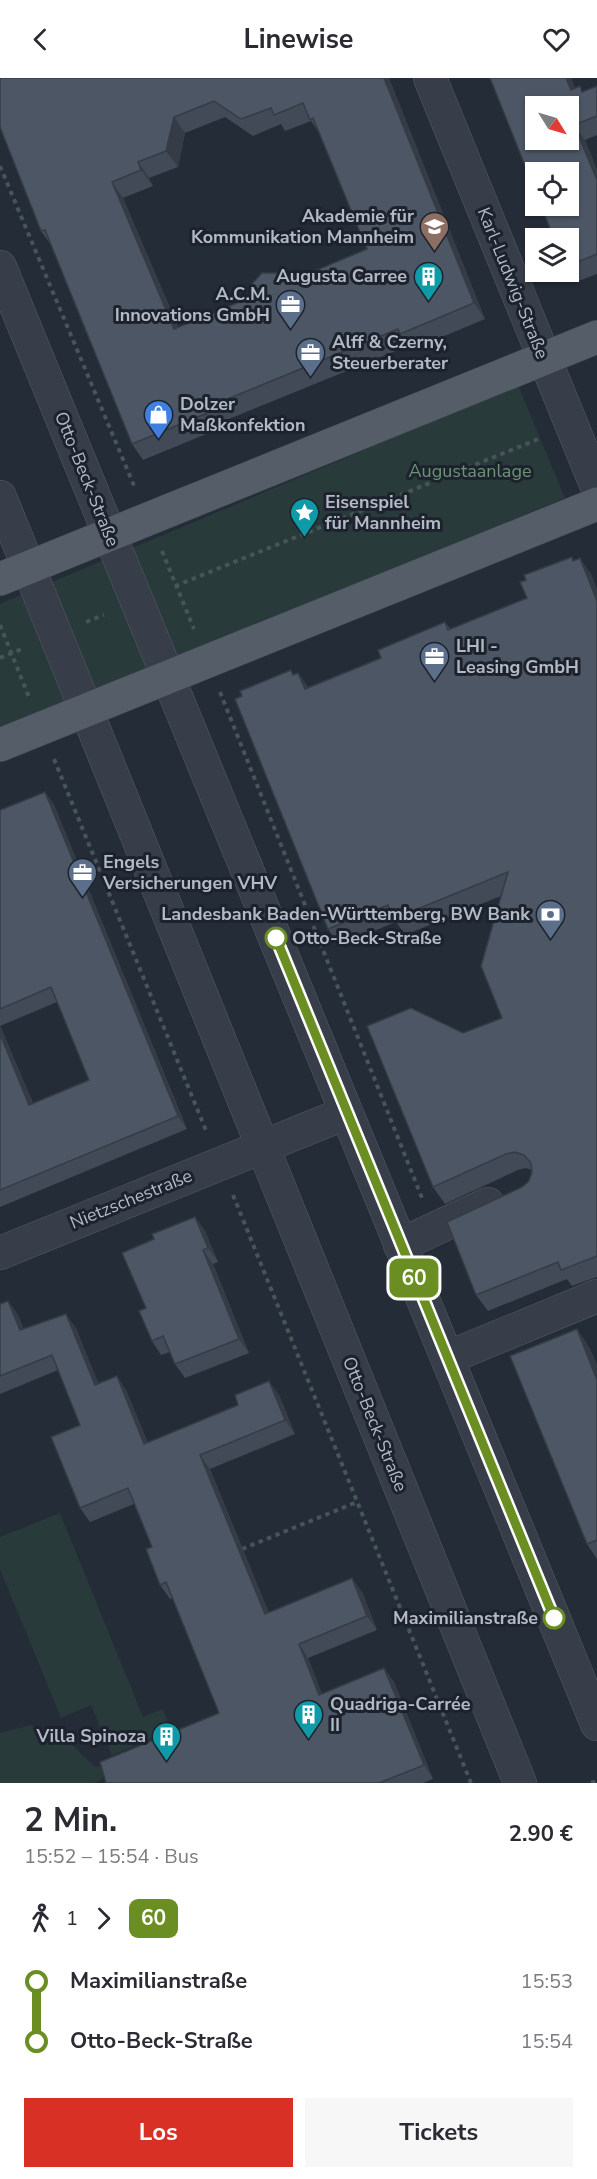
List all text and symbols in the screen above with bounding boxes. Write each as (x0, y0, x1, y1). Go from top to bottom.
text: Linewise (244, 21, 354, 58)
icon: back (24, 23, 57, 56)
icon: heart (540, 23, 573, 56)
north arrow (525, 96, 579, 150)
map controls (525, 96, 579, 282)
button: locate (525, 162, 579, 216)
place label: Akademie für Kommunikation Mannheim (191, 204, 414, 249)
street label: Karl-Ludwig-Straße (472, 204, 554, 362)
school or university icon: Akademie für Kommunikation Mannheim (419, 210, 451, 252)
button: layers (525, 228, 579, 282)
building icon: Augusta Carree (412, 260, 444, 302)
place label: Augusta Carree (276, 264, 407, 288)
place label: A.C.M. Innovations GmbH (115, 282, 270, 327)
office icon: A.C.M. Innovations GmbH (275, 288, 307, 330)
place label: Alff & Czerny, Steuerberater (332, 330, 448, 375)
office icon: Alff & Czerny, Steuerberater (295, 336, 327, 378)
place label: Dolzer Maßkonfektion (180, 392, 305, 437)
shop icon: Dolzer Maßkonfektion (143, 398, 175, 440)
street label: Otto-Beck-Straße (49, 408, 125, 550)
park label: Augustaanlage (408, 459, 532, 483)
place label: Eisenspiel für Mannheim (325, 490, 441, 535)
place icon: Eisenspiel für Mannheim (288, 496, 320, 538)
place label: LHI - Leasing GmbH (456, 634, 579, 679)
office icon: LHI - Leasing GmbH (419, 640, 451, 682)
place label: Engels Versicherungen VHV (102, 850, 278, 895)
office icon: Engels Versicherungen VHV (66, 856, 98, 898)
bank icon: Landesbank Baden-Württemberg, BW Bank (535, 898, 567, 940)
place label: Landesbank Baden-Württemberg, BW Bank (161, 902, 530, 926)
place label: Otto-Beck-Straße (292, 926, 442, 950)
marker: Otto-Beck-Straße (265, 927, 287, 949)
street label: Nietzschestraße (66, 1164, 196, 1234)
line badge: 60 (387, 1258, 441, 1298)
text: 60 (401, 1264, 427, 1292)
street label: Otto-Beck-Straße (337, 1353, 413, 1495)
place label: Maximilianstraße (393, 1606, 538, 1630)
marker: Maximilianstraße (543, 1607, 565, 1629)
place label: Quadriga-Carrée II (330, 1692, 471, 1737)
building icon: Quadriga-Carrée II (293, 1698, 325, 1740)
building icon: Villa Spinoza (151, 1720, 183, 1762)
place label: Villa Spinoza (36, 1724, 146, 1748)
text: 2 Min. (24, 1798, 117, 1843)
text: 2.90 € (509, 1819, 573, 1849)
text: 15:52 – 15:54 · Bus (24, 1843, 199, 1870)
icon: walk (24, 1902, 57, 1935)
icon: forward (87, 1902, 120, 1935)
text: 60 (141, 1904, 166, 1932)
text: 1 (66, 1905, 78, 1932)
text: Maximilianstraße (70, 1966, 247, 1996)
text: 15:53 (520, 1968, 573, 1995)
text: Otto-Beck-Straße (70, 2026, 253, 2056)
text: 15:54 (520, 2028, 573, 2055)
button: Los (24, 2098, 293, 2167)
button: Tickets (305, 2098, 573, 2167)

